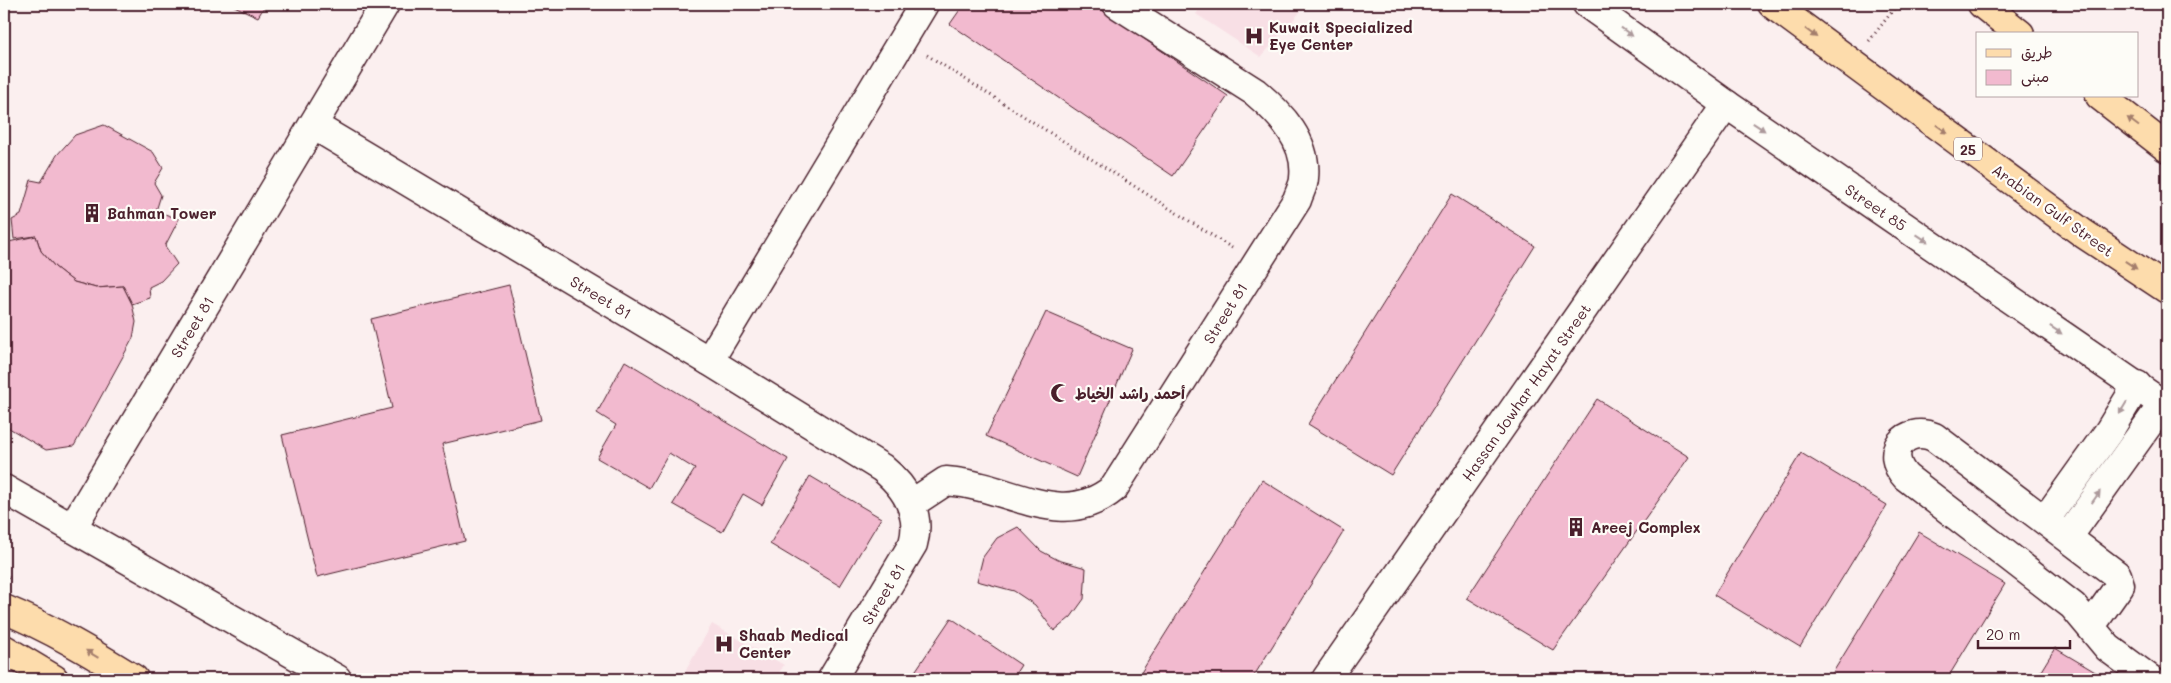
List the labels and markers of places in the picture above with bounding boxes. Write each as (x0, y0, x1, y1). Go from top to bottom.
place label: Kuwait Specialized Eye Center (1269, 17, 1413, 54)
hospital icon: Kuwait Specialized Eye Center (1243, 25, 1265, 47)
building icon: Bahman Tower (81, 202, 103, 224)
place label: Bahman Tower (107, 203, 217, 223)
mosque icon: أحمد راشد الخياط (1049, 382, 1071, 404)
place label: أحمد راشد الخياط (1075, 383, 1186, 403)
building icon: Areej Complex (1565, 516, 1587, 538)
place label: Areej Complex (1591, 517, 1701, 537)
place label: Shaab Medical Center (739, 625, 848, 662)
hospital icon: Shaab Medical Center (713, 633, 735, 655)

